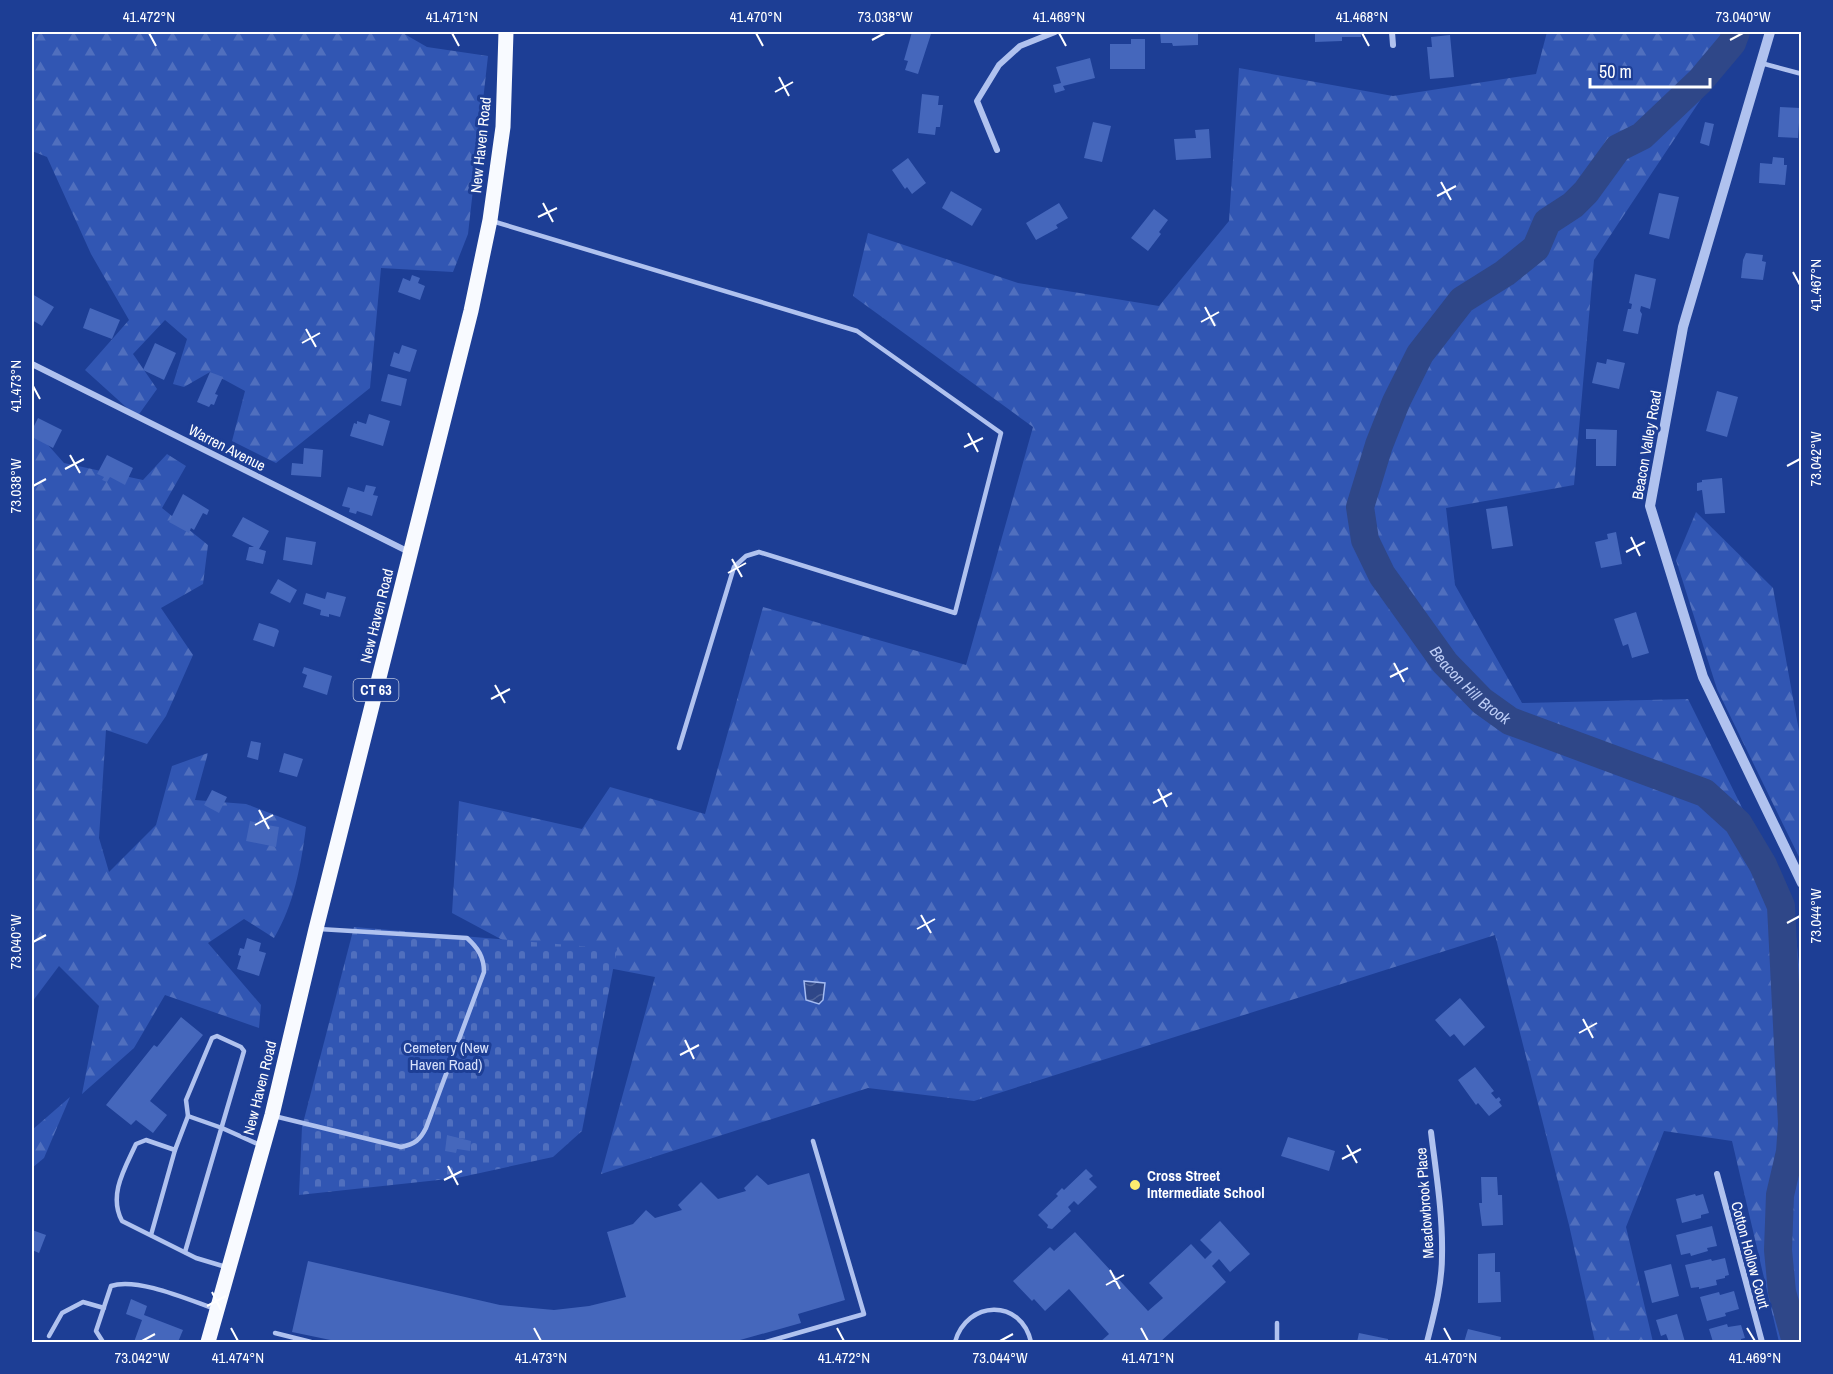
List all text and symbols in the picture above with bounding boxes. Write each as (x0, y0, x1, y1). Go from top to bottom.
text: 41.472°N (123, 6, 175, 27)
text: 41.471°N (426, 6, 478, 27)
text: 41.470°N (730, 6, 782, 27)
text: 73.038°W (857, 6, 913, 27)
text: 41.469°N (1033, 6, 1085, 27)
text: 41.468°N (1336, 6, 1388, 27)
text: 73.040°W (1715, 6, 1771, 27)
scale bar (1590, 51, 1710, 89)
text: 50 m (1599, 59, 1632, 84)
street label: New Haven Road (465, 96, 496, 194)
text: 41.467°N (1805, 259, 1826, 311)
text: 41.473°N (5, 360, 26, 412)
street label: Beacon Valley Road (1627, 389, 1666, 501)
street label: Warren Avenue (185, 419, 270, 476)
text: 73.042°W (1805, 431, 1826, 487)
text: 73.038°W (5, 458, 26, 514)
street label: New Haven Road (355, 567, 398, 665)
water label: Beacon Hill Brook (1425, 641, 1516, 729)
road number: CT 63 (354, 679, 398, 701)
text: 73.044°W (1805, 888, 1826, 944)
text: 73.040°W (5, 914, 26, 970)
park label: Cemetery (New Haven Road) (403, 1037, 489, 1075)
street label: New Haven Road (238, 1039, 281, 1137)
street label: Meadowbrook Place (1410, 1147, 1439, 1259)
place label: Cross Street Intermediate School (1147, 1165, 1265, 1203)
marker: Cross Street Intermediate School (1128, 1178, 1142, 1192)
street label: Cotton Hollow Court (1726, 1199, 1775, 1311)
text: 73.042°W (114, 1347, 170, 1368)
text: 41.474°N (212, 1347, 264, 1368)
text: 41.473°N (515, 1347, 567, 1368)
text: 41.472°N (818, 1347, 870, 1368)
text: 73.044°W (972, 1347, 1028, 1368)
text: 41.471°N (1122, 1347, 1174, 1368)
text: 41.470°N (1425, 1347, 1477, 1368)
text: 41.469°N (1729, 1347, 1781, 1368)

